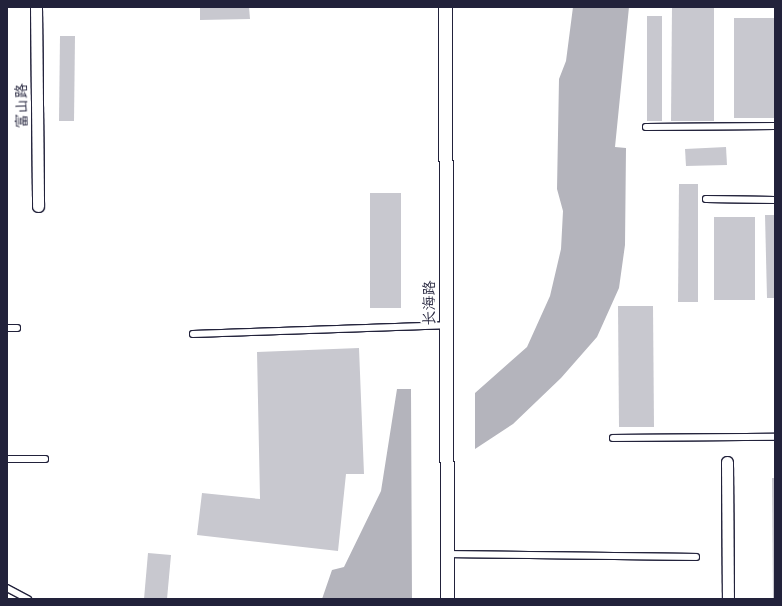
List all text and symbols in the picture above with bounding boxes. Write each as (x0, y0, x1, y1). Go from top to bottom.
street label: 富山路 (13, 83, 31, 129)
street label: 长海路 (421, 281, 439, 325)

